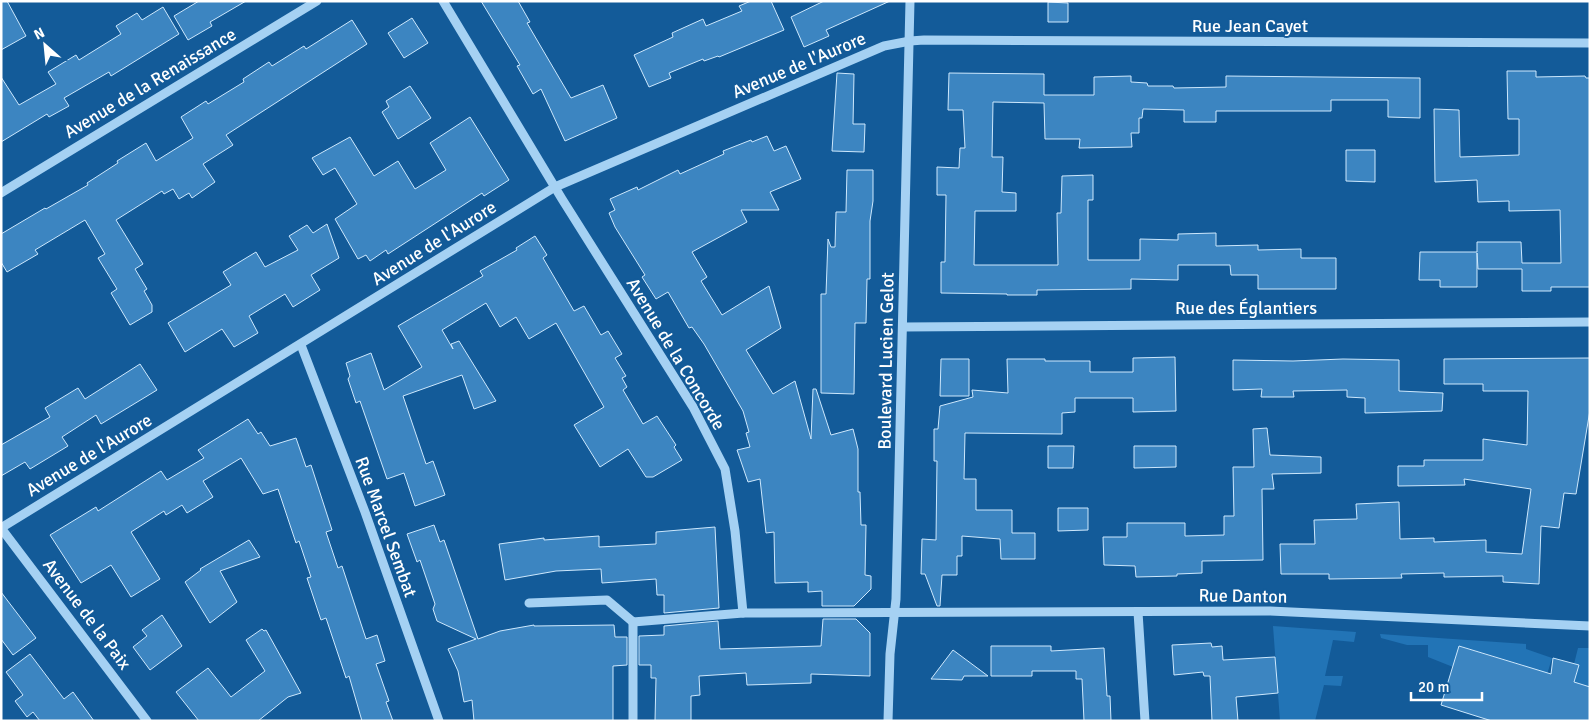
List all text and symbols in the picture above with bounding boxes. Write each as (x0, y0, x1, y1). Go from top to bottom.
street label: Rue Jean Cayet (1192, 15, 1308, 37)
north arrow (20, 20, 70, 70)
street label: Avenue de la Renaissance (60, 23, 240, 143)
text: N (31, 24, 48, 44)
street label: Avenue de l'Aurore (729, 27, 869, 103)
street label: Avenue de l'Aurore (368, 196, 500, 290)
street label: Boulevard Lucien Gelot (873, 272, 899, 450)
street label: Avenue de la Concorde (622, 274, 730, 434)
street label: Rue des Églantiers (1175, 297, 1317, 319)
street label: Avenue de l'Aurore (22, 409, 156, 501)
street label: Rue Marcel Sembat (350, 454, 422, 600)
street label: Avenue de la Paix (38, 554, 136, 674)
street label: Rue Danton (1198, 584, 1288, 608)
scale bar (1411, 670, 1482, 702)
text: 20 m (1418, 678, 1449, 696)

